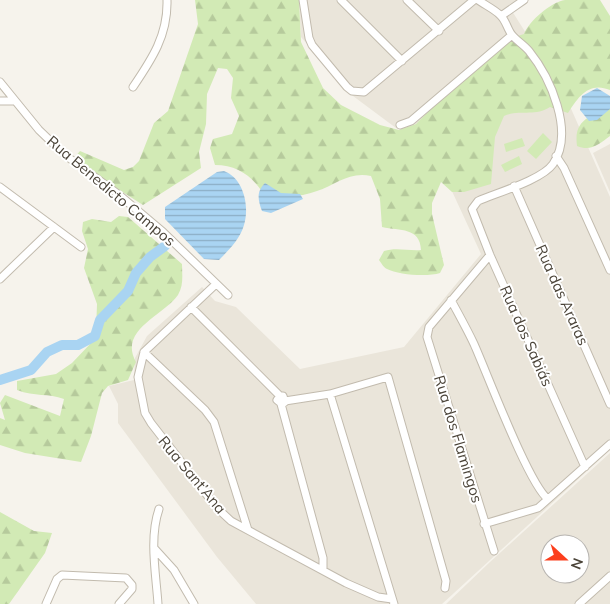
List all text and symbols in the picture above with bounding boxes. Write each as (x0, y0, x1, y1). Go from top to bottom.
street label: Rua Benedicto Campos (43, 131, 180, 250)
street label: Rua das Araras (532, 241, 593, 348)
street label: Rua dos Sabiás (496, 282, 557, 389)
street label: Rua dos Flamingos (430, 373, 487, 505)
street label: Rua Sant’Ana (154, 432, 230, 517)
north arrow (540, 534, 590, 584)
text: N (567, 555, 587, 572)

